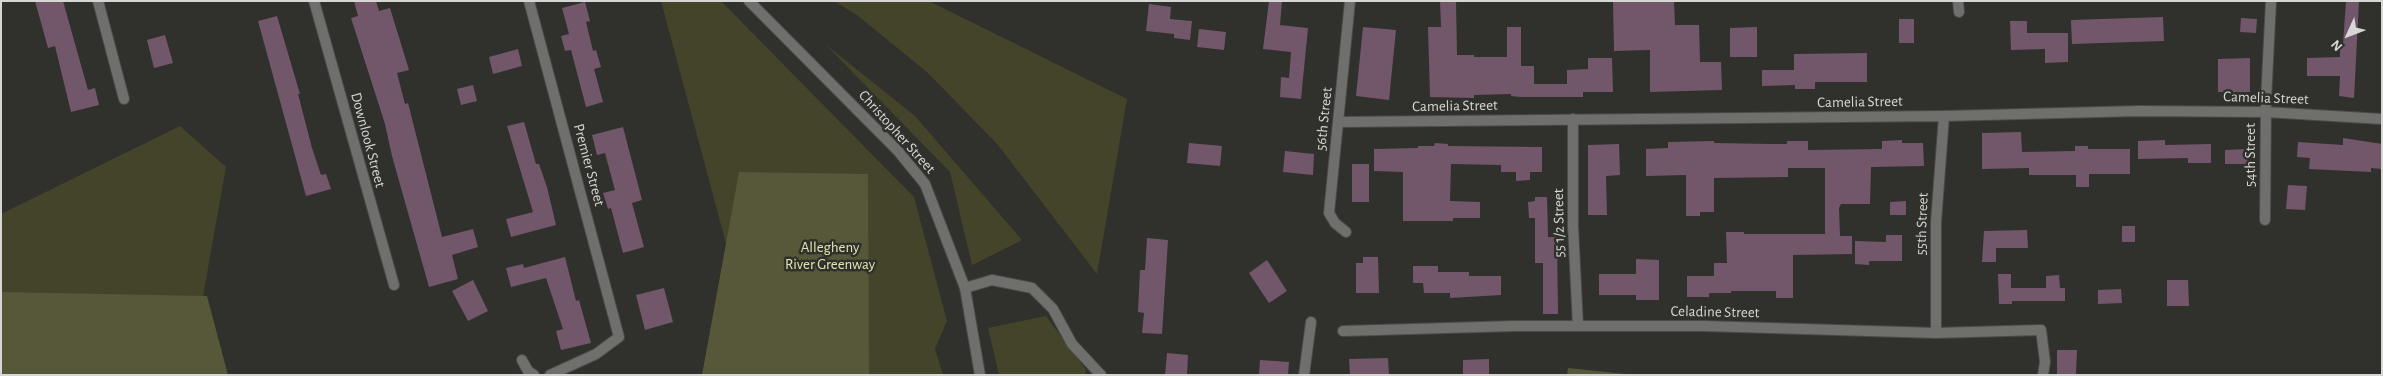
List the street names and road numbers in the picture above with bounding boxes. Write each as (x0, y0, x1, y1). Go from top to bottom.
street label: Christopher Street (855, 86, 939, 178)
street label: 56th Street (1312, 86, 1336, 152)
street label: Camelia Street (2223, 88, 2309, 108)
street label: Downlook Street (347, 90, 389, 190)
street label: Camelia Street (1817, 92, 1903, 112)
street label: Camelia Street (1412, 96, 1498, 116)
street label: Premier Street (569, 122, 609, 208)
street label: 54th Street (2241, 123, 2259, 187)
street label: 55 1/2 Street (1549, 188, 1569, 258)
street label: 55th Street (1912, 192, 1932, 256)
street label: Celadine Street (1670, 302, 1760, 322)

